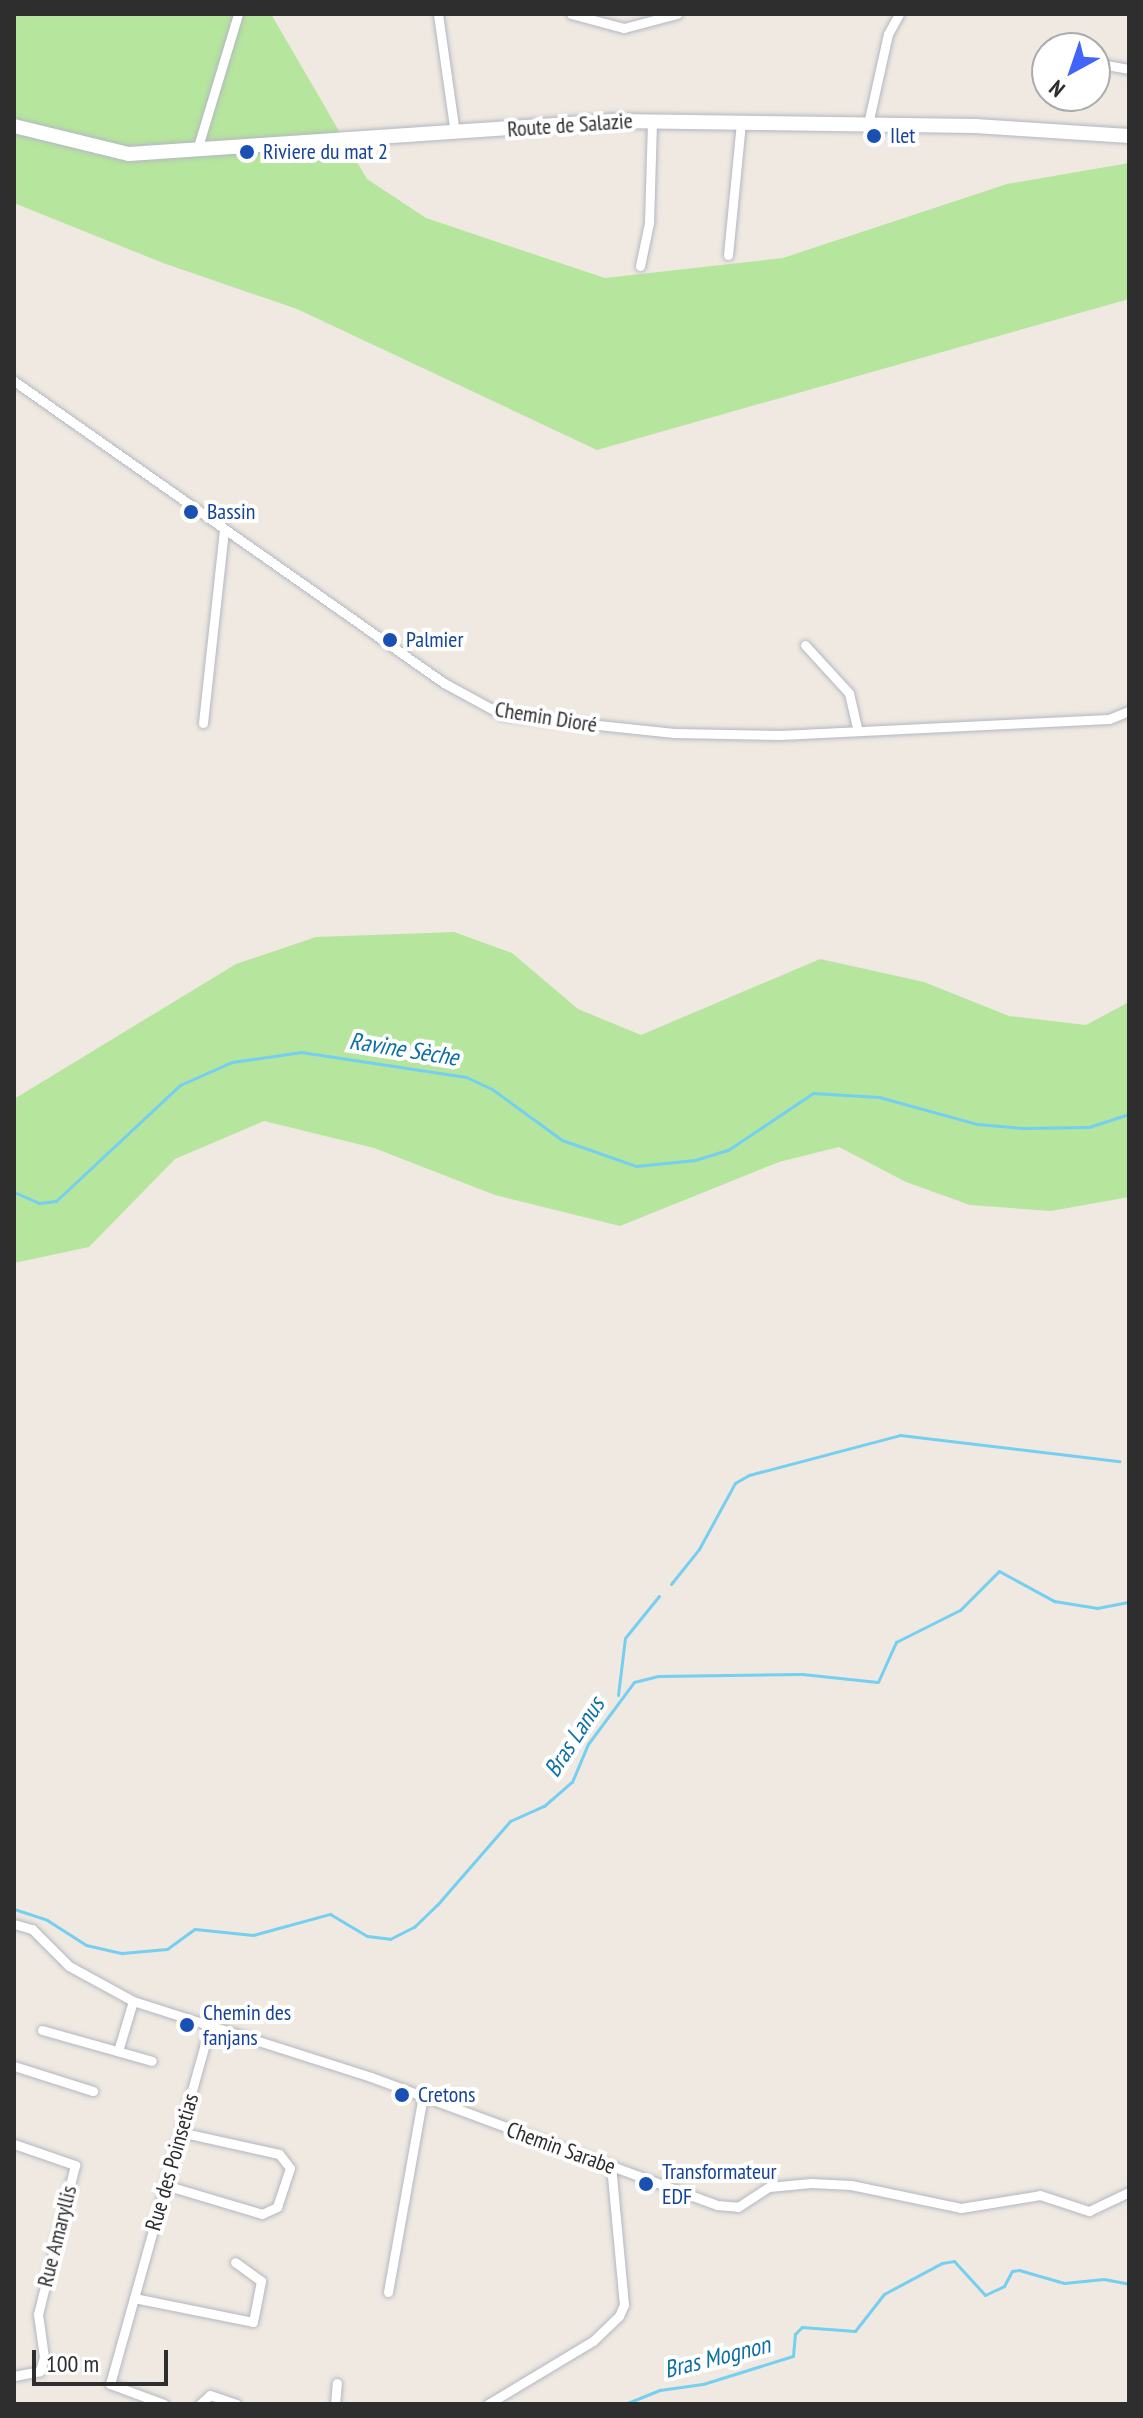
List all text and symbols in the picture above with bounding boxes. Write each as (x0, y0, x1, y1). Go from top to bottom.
north arrow (1031, 32, 1111, 112)
text: N (1043, 74, 1070, 103)
street label: Route de Salazie (506, 107, 634, 143)
place label: Ilet (890, 123, 915, 149)
marker: Ilet (865, 127, 883, 145)
place label: Riviere du mat 2 (263, 139, 388, 165)
marker: Riviere du mat 2 (238, 143, 256, 161)
place label: Bassin (207, 499, 255, 525)
marker: Bassin (182, 503, 200, 521)
place label: Palmier (406, 627, 463, 653)
marker: Palmier (381, 631, 399, 649)
street label: Chemin Dioré (493, 696, 599, 738)
water label: Ravine Sèche (347, 1026, 461, 1072)
water label: Bras Lanus (538, 1692, 610, 1782)
place label: Chemin des fanjans (203, 1999, 291, 2050)
marker: Chemin des fanjans (178, 2016, 196, 2034)
place label: Cretons (418, 2082, 475, 2108)
marker: Cretons (393, 2086, 411, 2104)
street label: Rue des Poinsetias (140, 2090, 204, 2234)
street label: Chemin Sarabe (503, 2116, 619, 2180)
place label: Transformateur EDF (662, 2158, 777, 2210)
marker: Transformateur EDF (637, 2175, 655, 2193)
street label: Rue Amaryllis (32, 2182, 82, 2290)
water label: Bras Mognon (661, 2330, 773, 2384)
scale bar (36, 2334, 172, 2384)
text: 100 m (46, 2348, 99, 2379)

